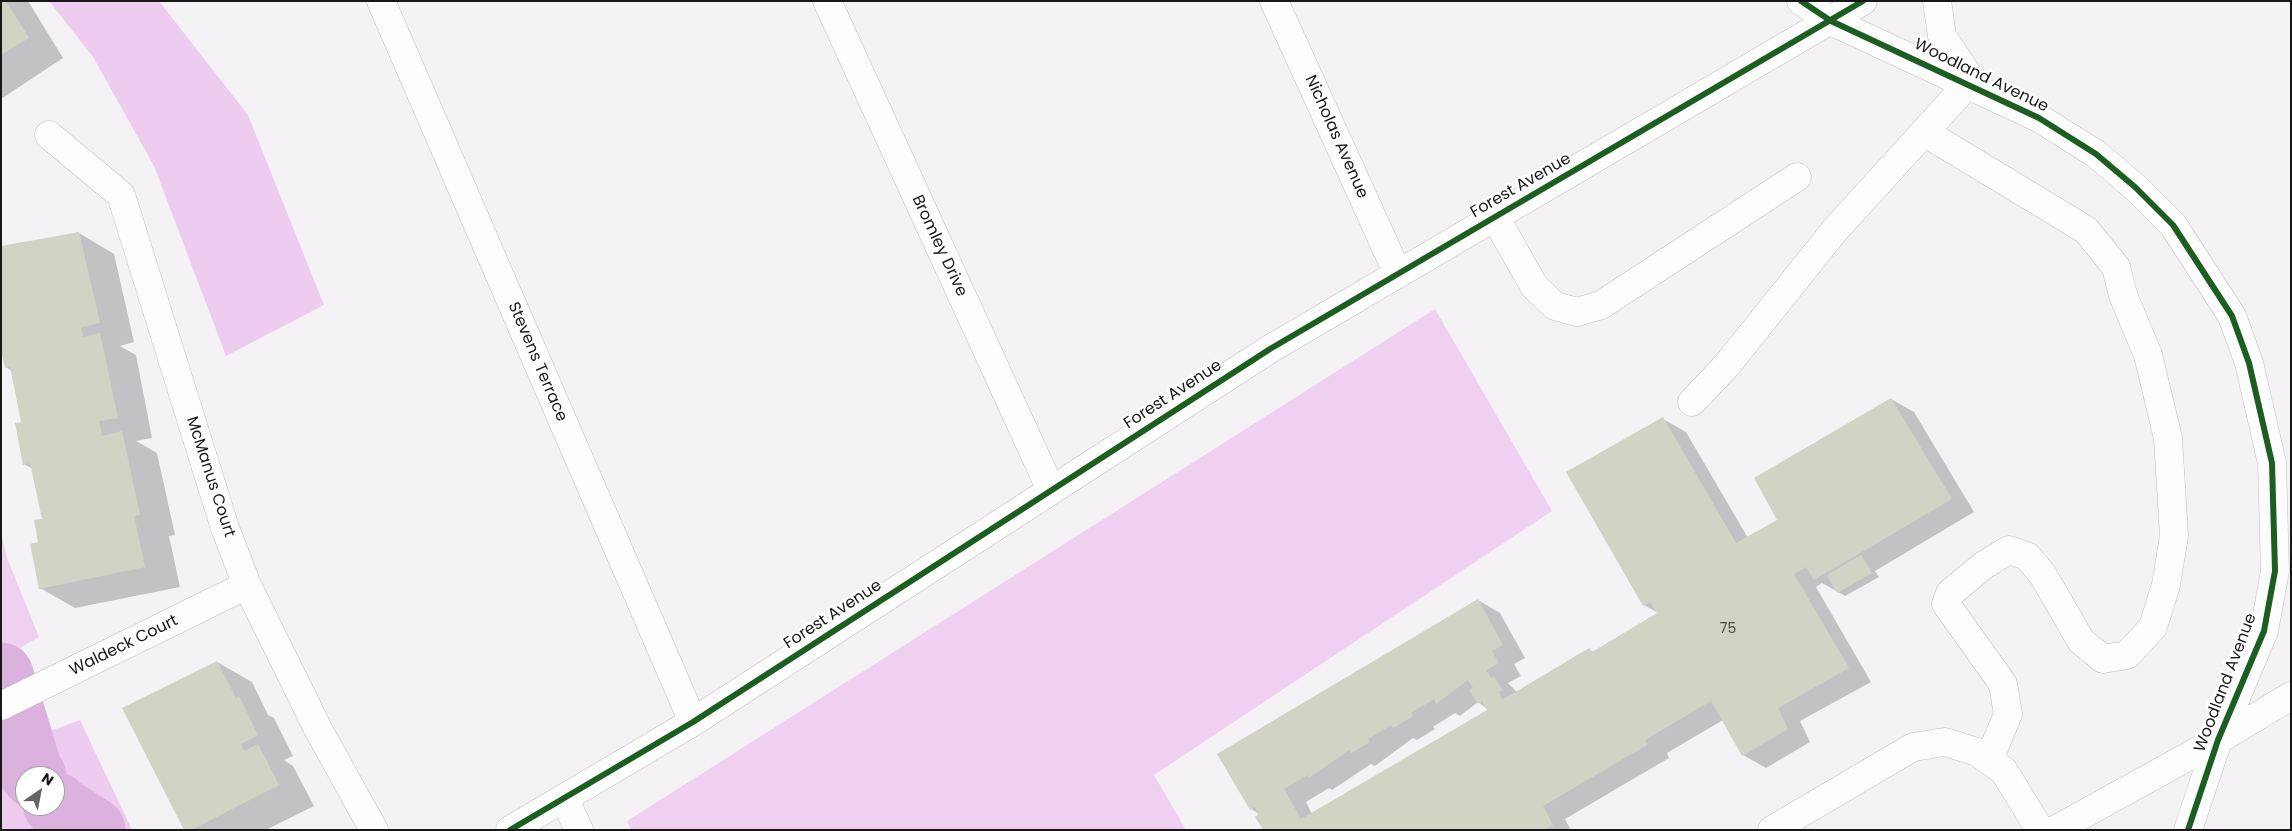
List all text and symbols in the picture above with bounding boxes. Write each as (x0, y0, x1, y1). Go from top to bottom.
street label: Woodland Avenue (1911, 35, 2051, 117)
street label: Nicholas Avenue (1300, 72, 1372, 202)
street label: Forest Avenue (1467, 150, 1575, 222)
street label: Bromley Drive (907, 192, 971, 300)
street label: Stevens Terrace (503, 299, 571, 425)
street label: Forest Avenue (1121, 356, 1225, 434)
street label: McManus Court (181, 414, 239, 540)
street label: Forest Avenue (781, 576, 885, 654)
street label: Woodland Avenue (2191, 611, 2261, 755)
street label: Waldeck Court (67, 612, 181, 680)
house number: 75 (1720, 621, 1736, 637)
north arrow (15, 766, 65, 816)
text: N (38, 768, 57, 791)

